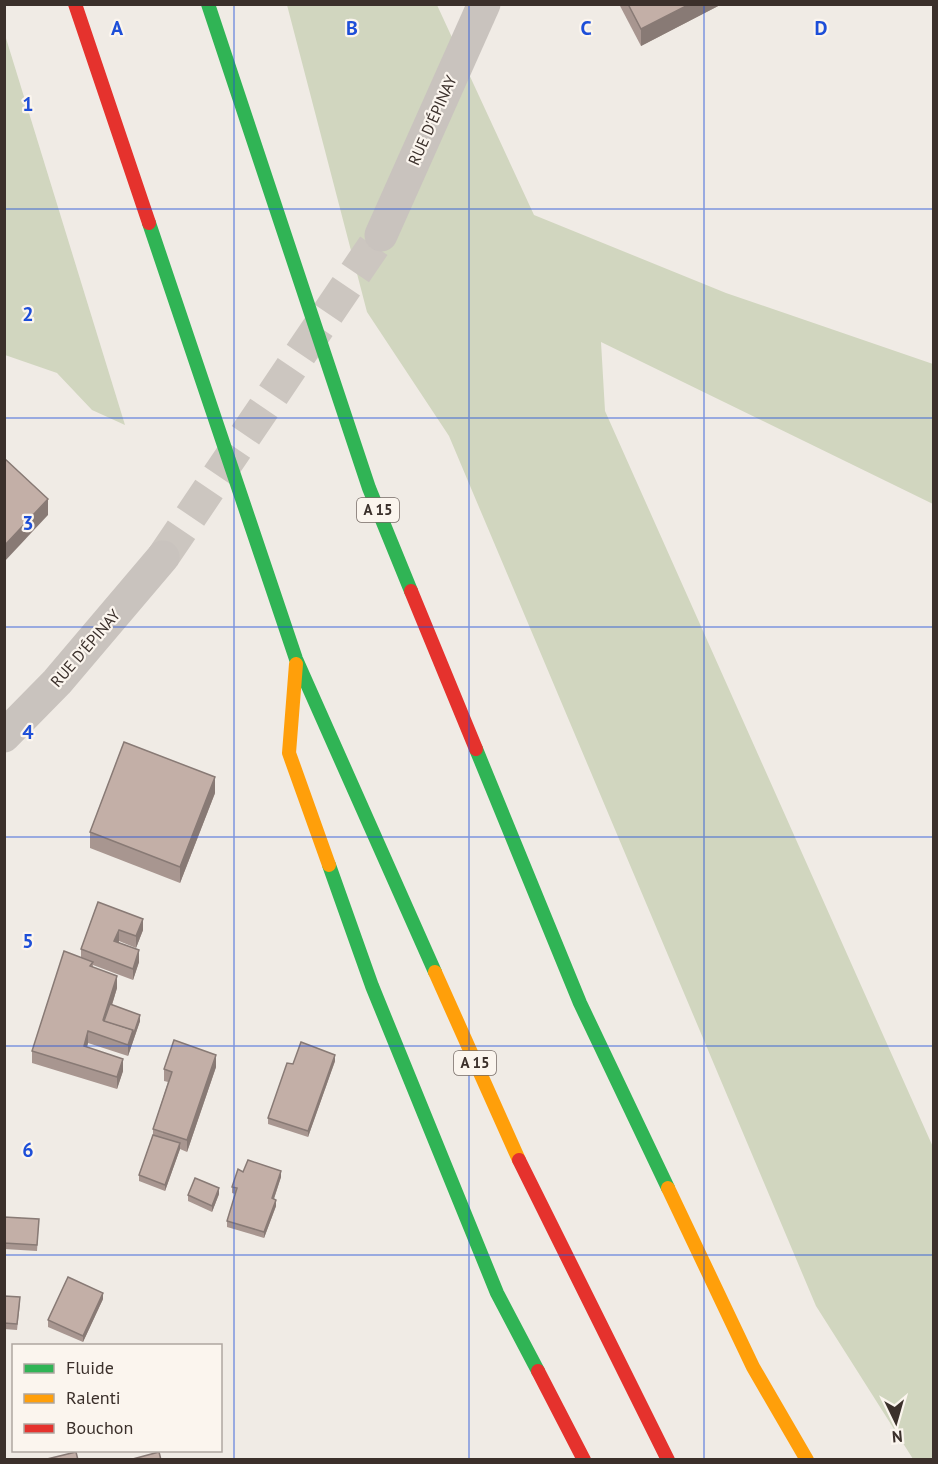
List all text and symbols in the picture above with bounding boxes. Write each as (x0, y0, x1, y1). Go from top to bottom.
text: A (111, 15, 124, 41)
text: B (346, 15, 358, 41)
text: C (580, 15, 592, 41)
text: D (815, 15, 828, 41)
street label: RUE D'ÉPINAY (403, 72, 461, 168)
text: 1 (22, 91, 34, 117)
text: 2 (22, 301, 34, 327)
road number: A 15 (357, 498, 399, 522)
text: 3 (22, 510, 34, 536)
street label: RUE D'ÉPINAY (46, 605, 124, 691)
text: 4 (22, 719, 34, 745)
text: 5 (22, 928, 34, 954)
road number: A 15 (454, 1051, 496, 1075)
text: 6 (22, 1137, 34, 1163)
legend (12, 1344, 222, 1452)
text: Fluide (66, 1356, 114, 1379)
text: Ralenti (66, 1386, 121, 1409)
north arrow (866, 1392, 926, 1452)
text: Bouchon (66, 1416, 133, 1439)
text: N (891, 1427, 903, 1447)

